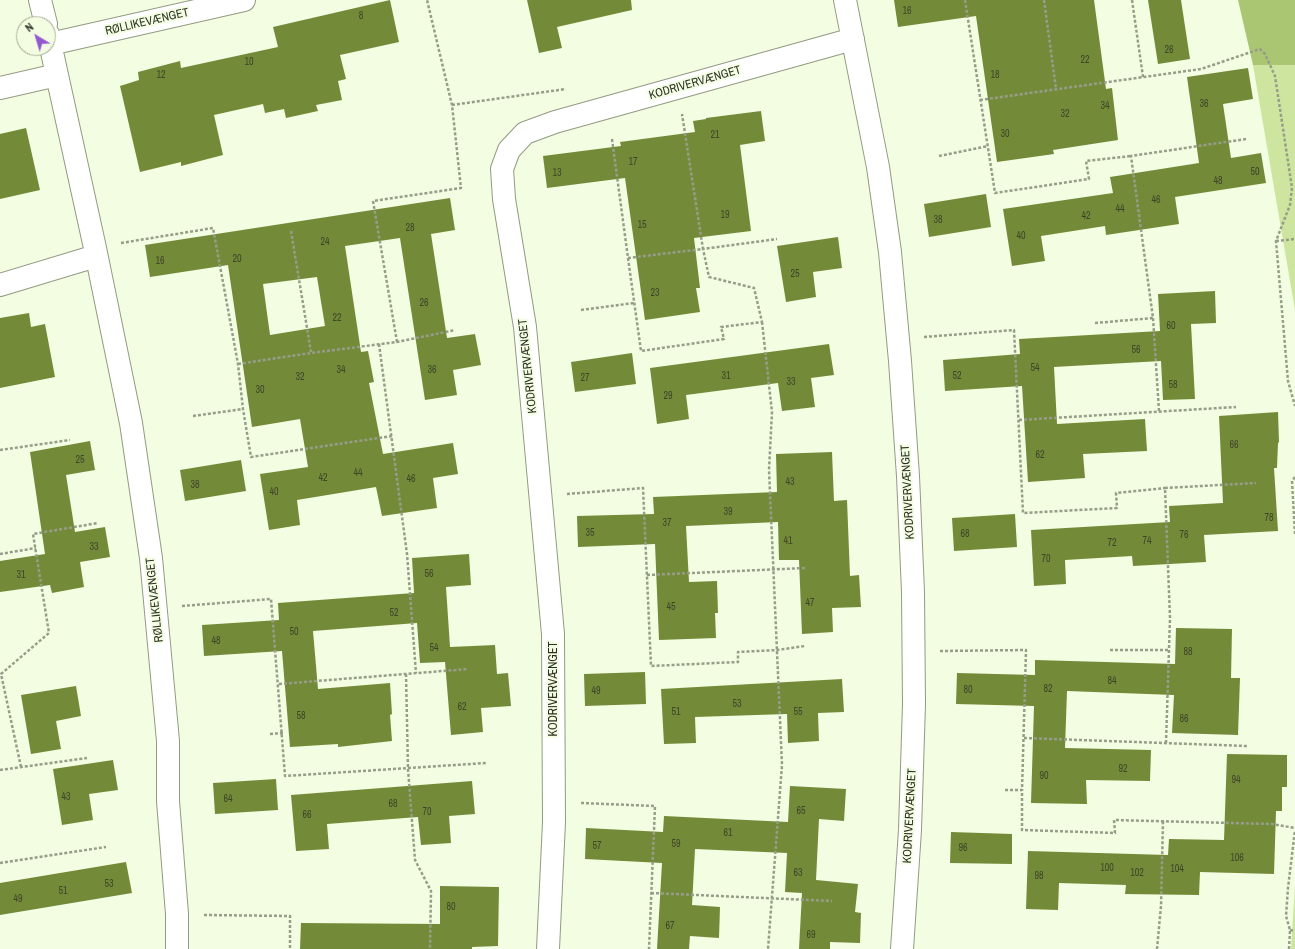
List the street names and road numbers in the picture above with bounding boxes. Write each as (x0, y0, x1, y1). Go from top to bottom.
street label: RØLLIKEVÆNGET (104, 5, 190, 39)
street label: KODRIVERVÆNGET (647, 63, 743, 103)
street label: KODRIVERVÆNGET (516, 318, 540, 414)
street label: KODRIVERVÆNGET (898, 444, 918, 540)
street label: RØLLIKEVÆNGET (143, 557, 167, 643)
street label: KODRIVERVÆNGET (547, 642, 561, 736)
street label: KODRIVERVÆNGET (900, 768, 920, 864)

